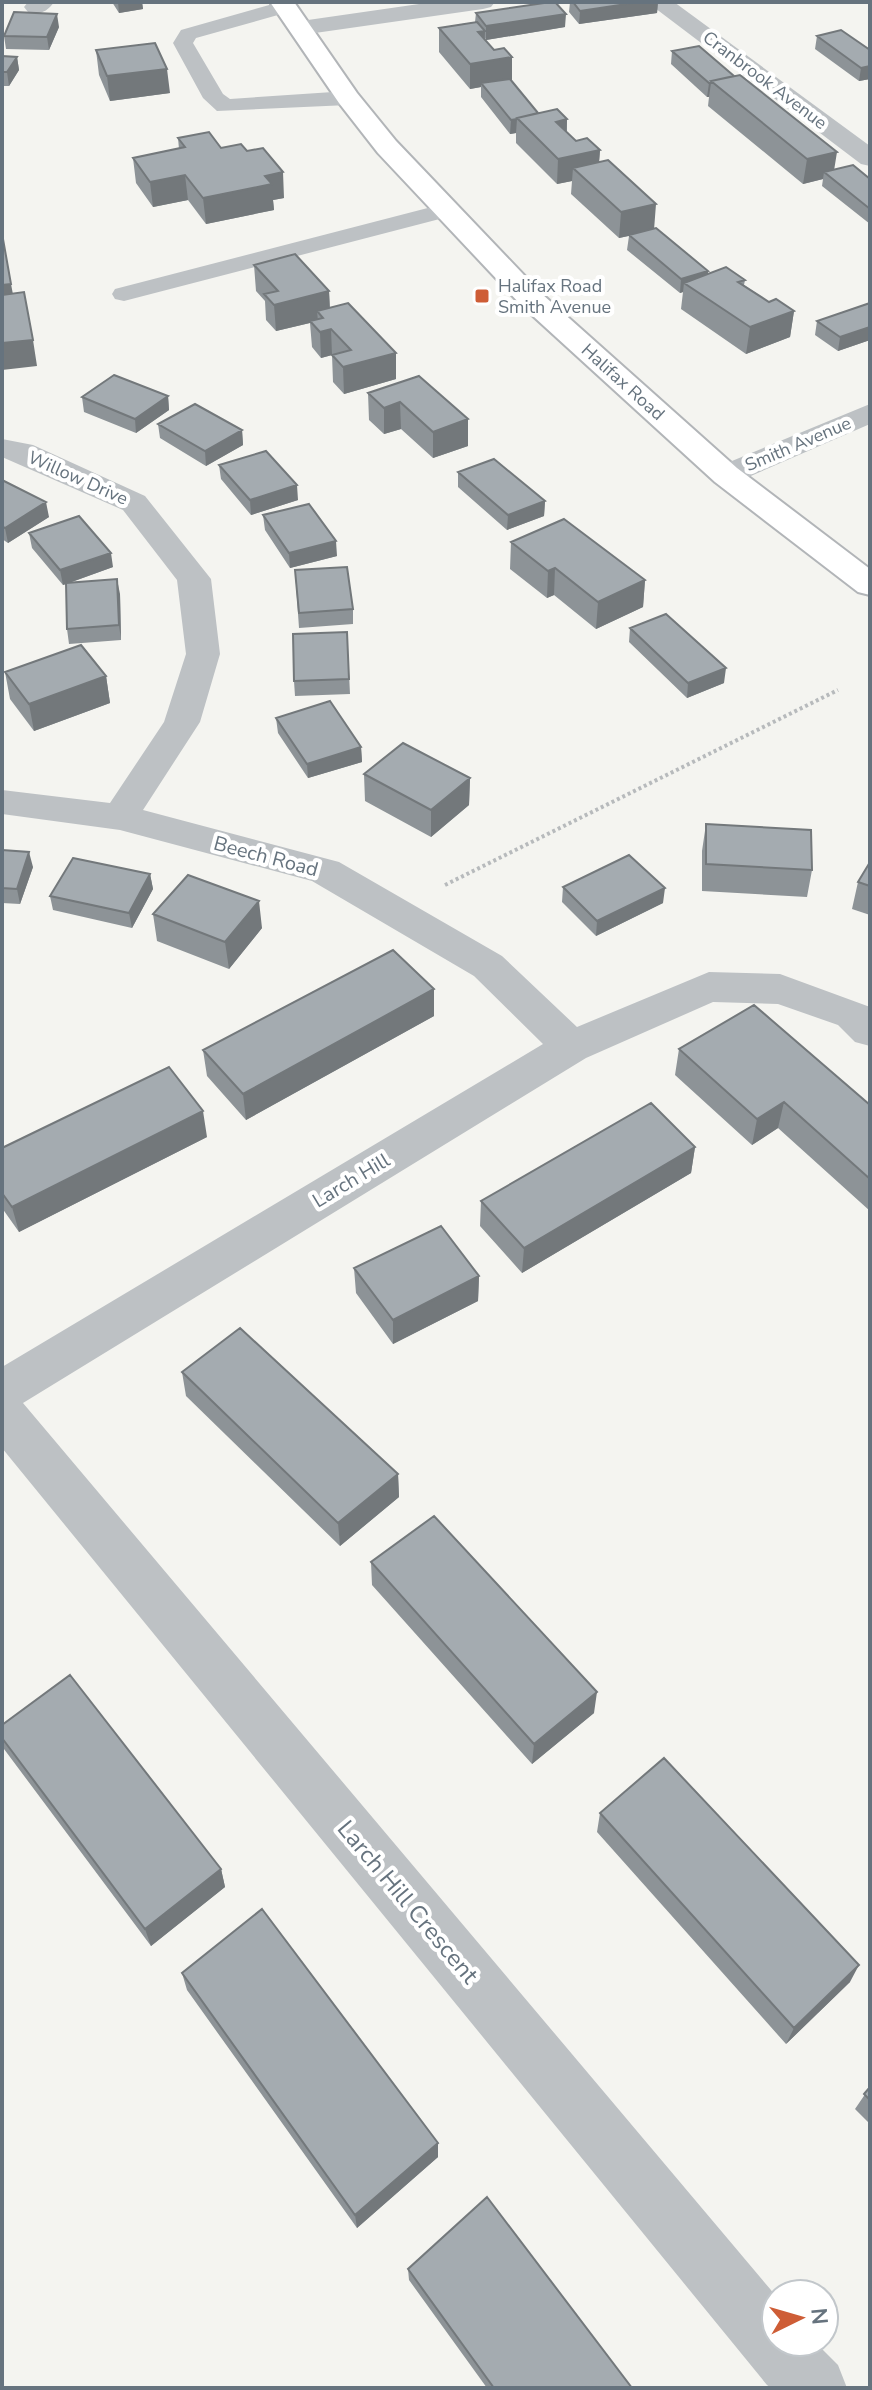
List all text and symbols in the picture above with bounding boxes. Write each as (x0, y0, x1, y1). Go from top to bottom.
street label: Cranbrook Avenue (698, 25, 832, 135)
place label: Halifax Road Smith Avenue (498, 274, 611, 319)
marker: Halifax Road Smith Avenue (473, 287, 491, 305)
street label: Halifax Road (576, 338, 670, 426)
street label: Smith Avenue (741, 411, 855, 477)
street label: Willow Drive (24, 445, 132, 511)
street label: Beech Road (211, 830, 321, 883)
street label: Larch Hill (307, 1147, 395, 1214)
street label: Larch Hill Crescent (330, 1814, 486, 1991)
north arrow (760, 2278, 840, 2358)
text: N (803, 2307, 835, 2326)

